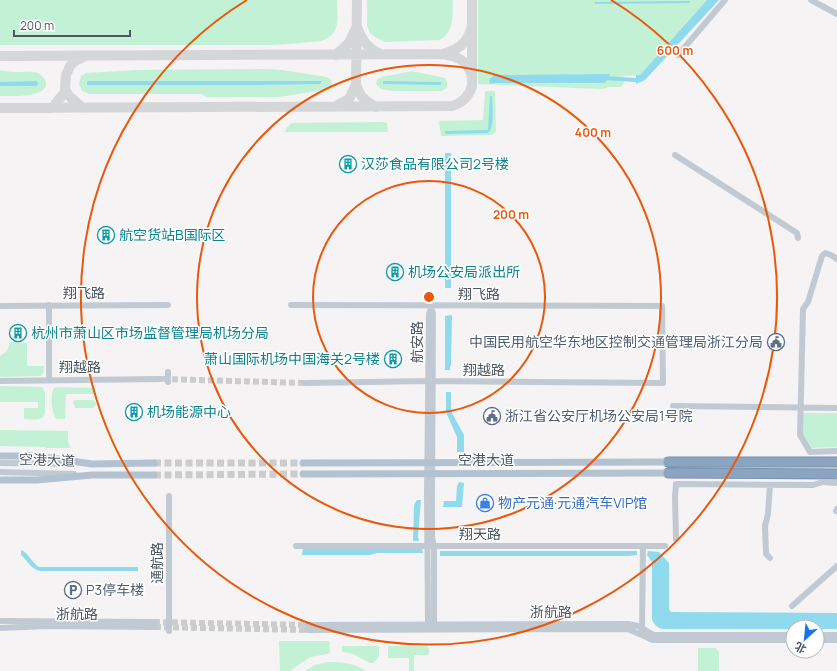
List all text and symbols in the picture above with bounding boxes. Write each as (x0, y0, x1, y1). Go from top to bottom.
scale bar (14, 12, 130, 38)
text: 200 m (20, 17, 54, 34)
text: 600 m (657, 42, 693, 59)
text: 400 m (575, 124, 611, 141)
building icon: 汉莎食品有限公司2号楼 (338, 154, 358, 174)
place label: 汉莎食品有限公司2号楼 (361, 154, 509, 173)
text: 200 m (493, 206, 529, 223)
building icon: 航空货站B国际区 (96, 225, 116, 245)
place label: 航空货站B国际区 (119, 225, 226, 244)
building icon: 机场公安局派出所 (385, 262, 405, 282)
place label: 机场公安局派出所 (408, 262, 520, 281)
street label: 翔飞路 (63, 283, 105, 302)
street label: 翔飞路 (458, 284, 500, 303)
centre of rings (422, 290, 436, 304)
street label: 航安路 (407, 321, 426, 363)
building icon: 杭州市萧山区市场监督管理局机场分局 (8, 323, 28, 343)
place label: 杭州市萧山区市场监督管理局机场分局 (31, 323, 269, 342)
place label: 中国民用航空华东地区控制交通管理局浙江分局 (469, 332, 763, 351)
public building icon: 中国民用航空华东地区控制交通管理局浙江分局 (766, 332, 786, 352)
place label: 萧山国际机场中国海关2号楼 (204, 349, 380, 368)
building icon: 萧山国际机场中国海关2号楼 (383, 349, 403, 369)
street label: 翔越路 (59, 357, 101, 376)
street label: 翔越路 (463, 360, 505, 379)
building icon: 机场能源中心 (124, 402, 144, 422)
place label: 机场能源中心 (147, 402, 231, 421)
public building icon: 浙江省公安厅机场公安局1号院 (482, 406, 502, 426)
place label: 浙江省公安厅机场公安局1号院 (505, 406, 692, 425)
street label: 空港大道 (19, 449, 75, 470)
street label: 空港大道 (458, 450, 514, 469)
shop icon: 物产元通·元通汽车VIP馆 (475, 493, 495, 513)
place label: 物产元通·元通汽车VIP馆 (498, 493, 647, 512)
street label: 翔天路 (459, 524, 501, 543)
street label: 通航路 (147, 542, 166, 584)
parking icon: P3停车楼 (63, 580, 83, 600)
place label: P3停车楼 (86, 580, 144, 599)
street label: 浙航路 (530, 602, 572, 621)
street label: 浙航路 (56, 604, 98, 623)
north arrow (785, 619, 825, 659)
text: 北 (792, 639, 809, 658)

